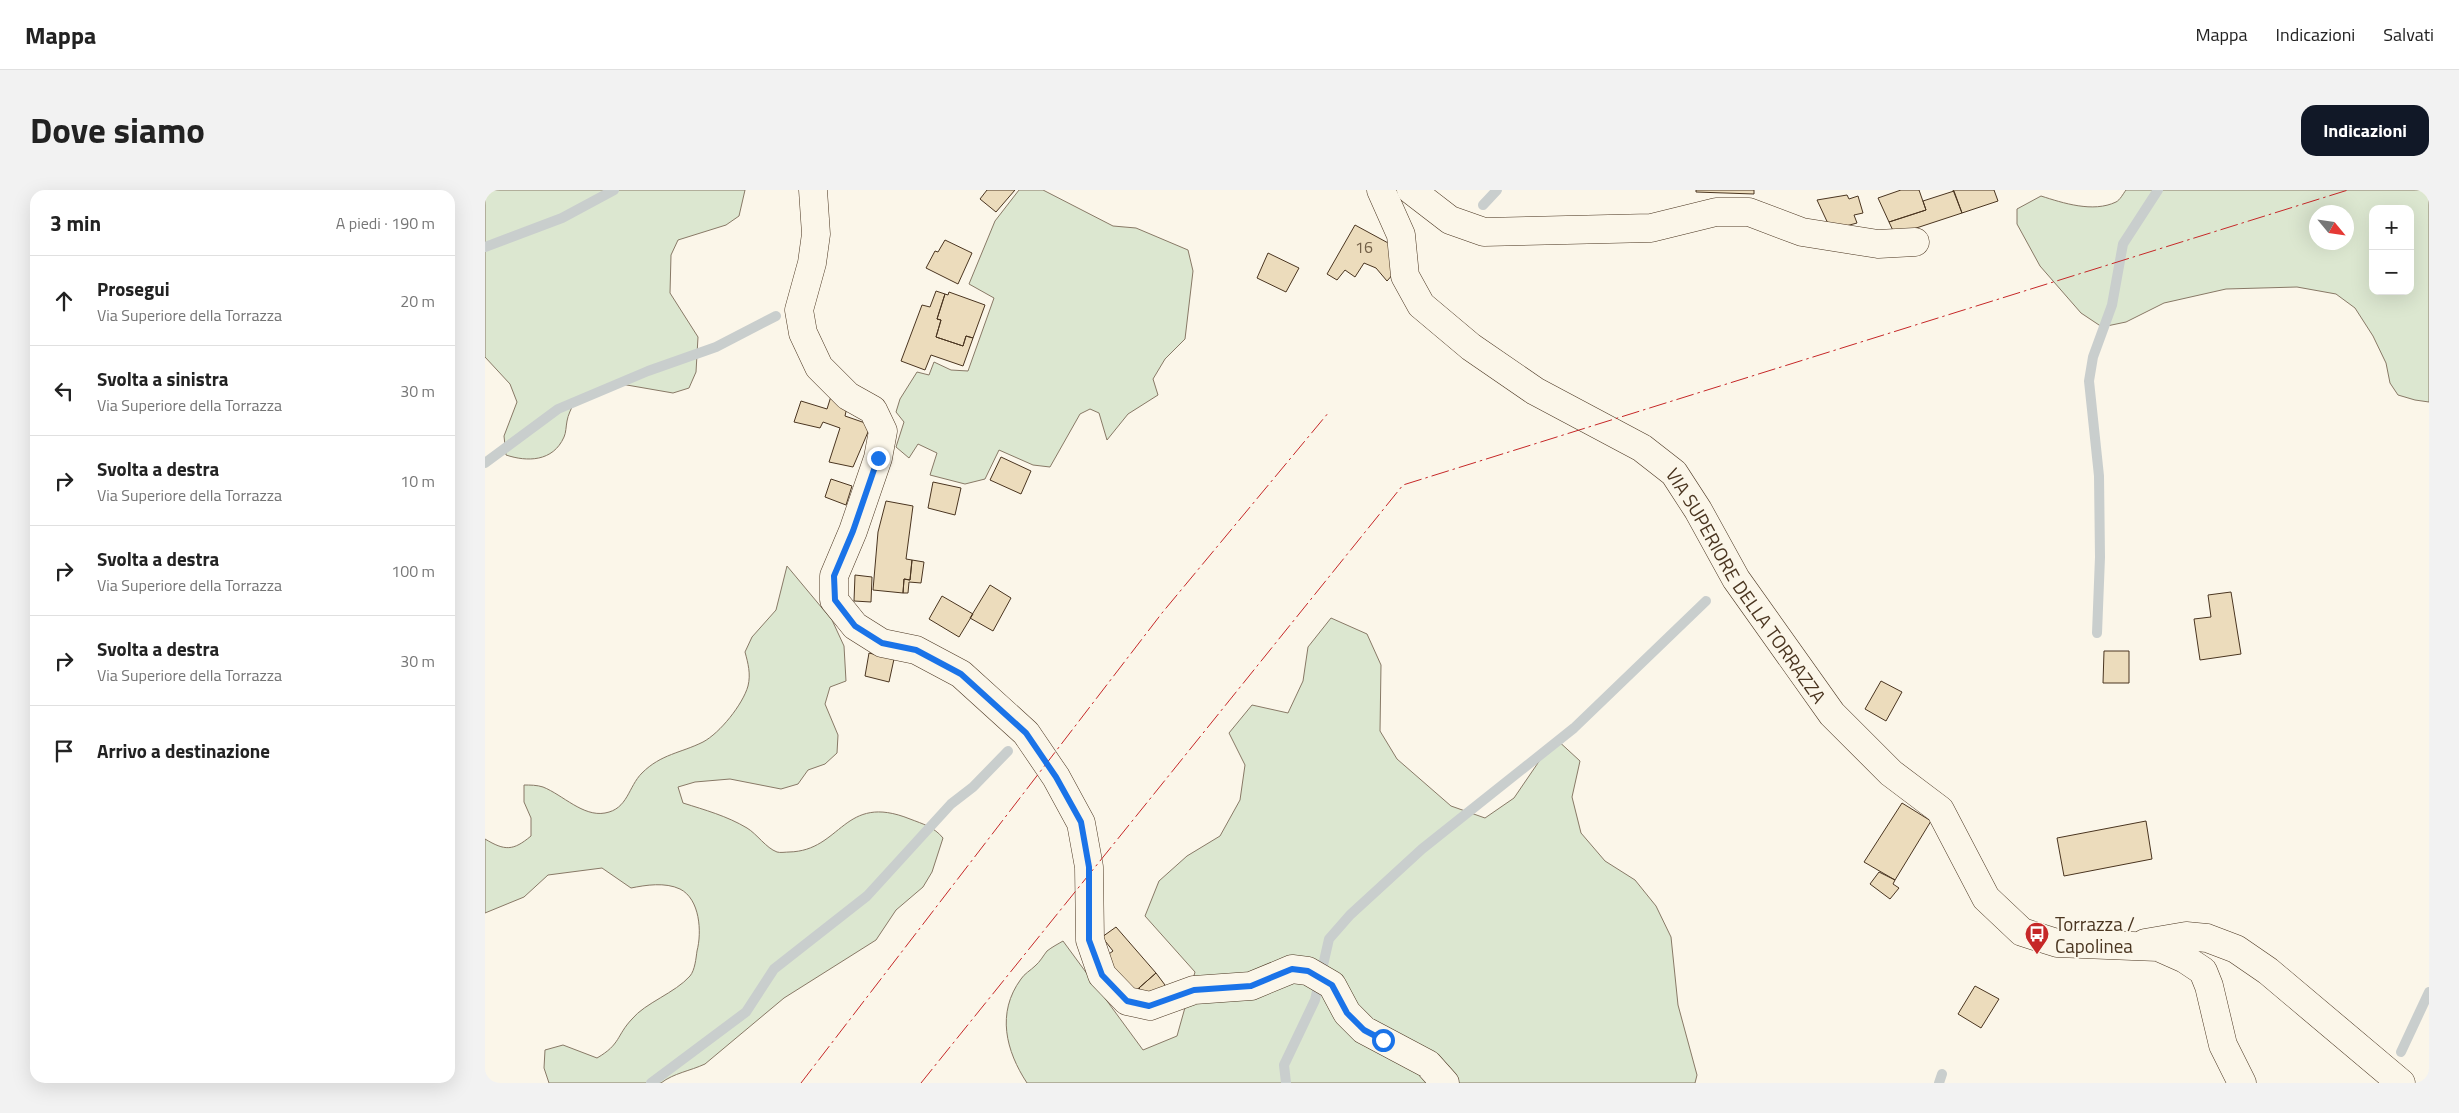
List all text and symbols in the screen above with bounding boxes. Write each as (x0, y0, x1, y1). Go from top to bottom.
text: Mappa (25, 17, 96, 53)
text: Mappa (2195, 21, 2248, 48)
text: Indicazioni (2276, 21, 2355, 48)
text: Salvati (2383, 21, 2434, 48)
text: Dove siamo (30, 103, 205, 157)
button: Indicazioni (2301, 105, 2429, 156)
north arrow (2309, 205, 2354, 250)
map controls (2369, 205, 2414, 295)
button: + (2369, 205, 2414, 250)
text: 3 min (50, 207, 101, 239)
text: A piedi · 190 m (336, 211, 435, 235)
house number: 16 (1355, 235, 1373, 259)
button: − (2369, 250, 2414, 295)
text: Prosegui (97, 274, 170, 303)
icon: ahead (50, 287, 78, 315)
text: 20 m (400, 289, 435, 313)
text: Via Superiore della Torrazza (97, 303, 282, 327)
text: Svolta a sinistra (97, 364, 228, 393)
icon: left (50, 377, 78, 405)
text: 30 m (400, 379, 435, 403)
text: Via Superiore della Torrazza (97, 393, 282, 417)
route end (867, 447, 890, 470)
text: Svolta a destra (97, 454, 219, 483)
street label: VIA SUPERIORE DELLA TORRAZZA (1659, 461, 1834, 709)
icon: right (50, 467, 78, 495)
text: 10 m (400, 469, 435, 493)
text: Via Superiore della Torrazza (97, 483, 282, 507)
text: Svolta a destra (97, 544, 219, 573)
icon: right (50, 557, 78, 585)
text: 100 m (391, 559, 435, 583)
text: Via Superiore della Torrazza (97, 573, 282, 597)
text: Svolta a destra (97, 634, 219, 663)
icon: right (50, 647, 78, 675)
text: 30 m (400, 649, 435, 673)
text: Via Superiore della Torrazza (97, 663, 282, 687)
text: Arrivo a destinazione (97, 736, 270, 765)
icon: arrive (50, 737, 78, 765)
place label: Torrazza / Capolinea (2055, 909, 2135, 960)
bus stop icon: Torrazza / Capolinea (2024, 921, 2050, 955)
route start (1372, 1029, 1395, 1052)

